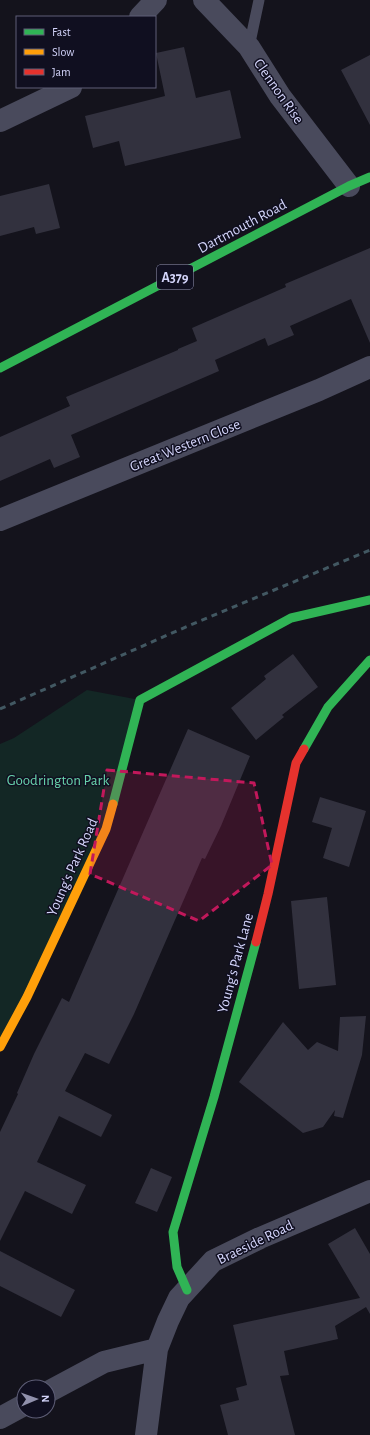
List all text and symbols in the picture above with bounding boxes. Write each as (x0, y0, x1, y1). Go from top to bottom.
legend (16, 16, 156, 88)
text: Fast (52, 26, 71, 38)
text: Slow (52, 46, 74, 58)
street label: Clennon Rise (251, 56, 306, 127)
text: Jam (52, 66, 71, 78)
street label: Dartmouth Road (195, 197, 289, 256)
road number: A379 (157, 265, 193, 289)
street label: Great Western Close (128, 416, 243, 474)
park label: Goodrington Park (7, 773, 109, 788)
street label: Young's Park Road (44, 816, 101, 918)
street label: Young's Park Lane (215, 911, 256, 1015)
street label: Braeside Road (215, 1218, 296, 1267)
north arrow (16, 1379, 56, 1419)
text: N (40, 1395, 51, 1403)

